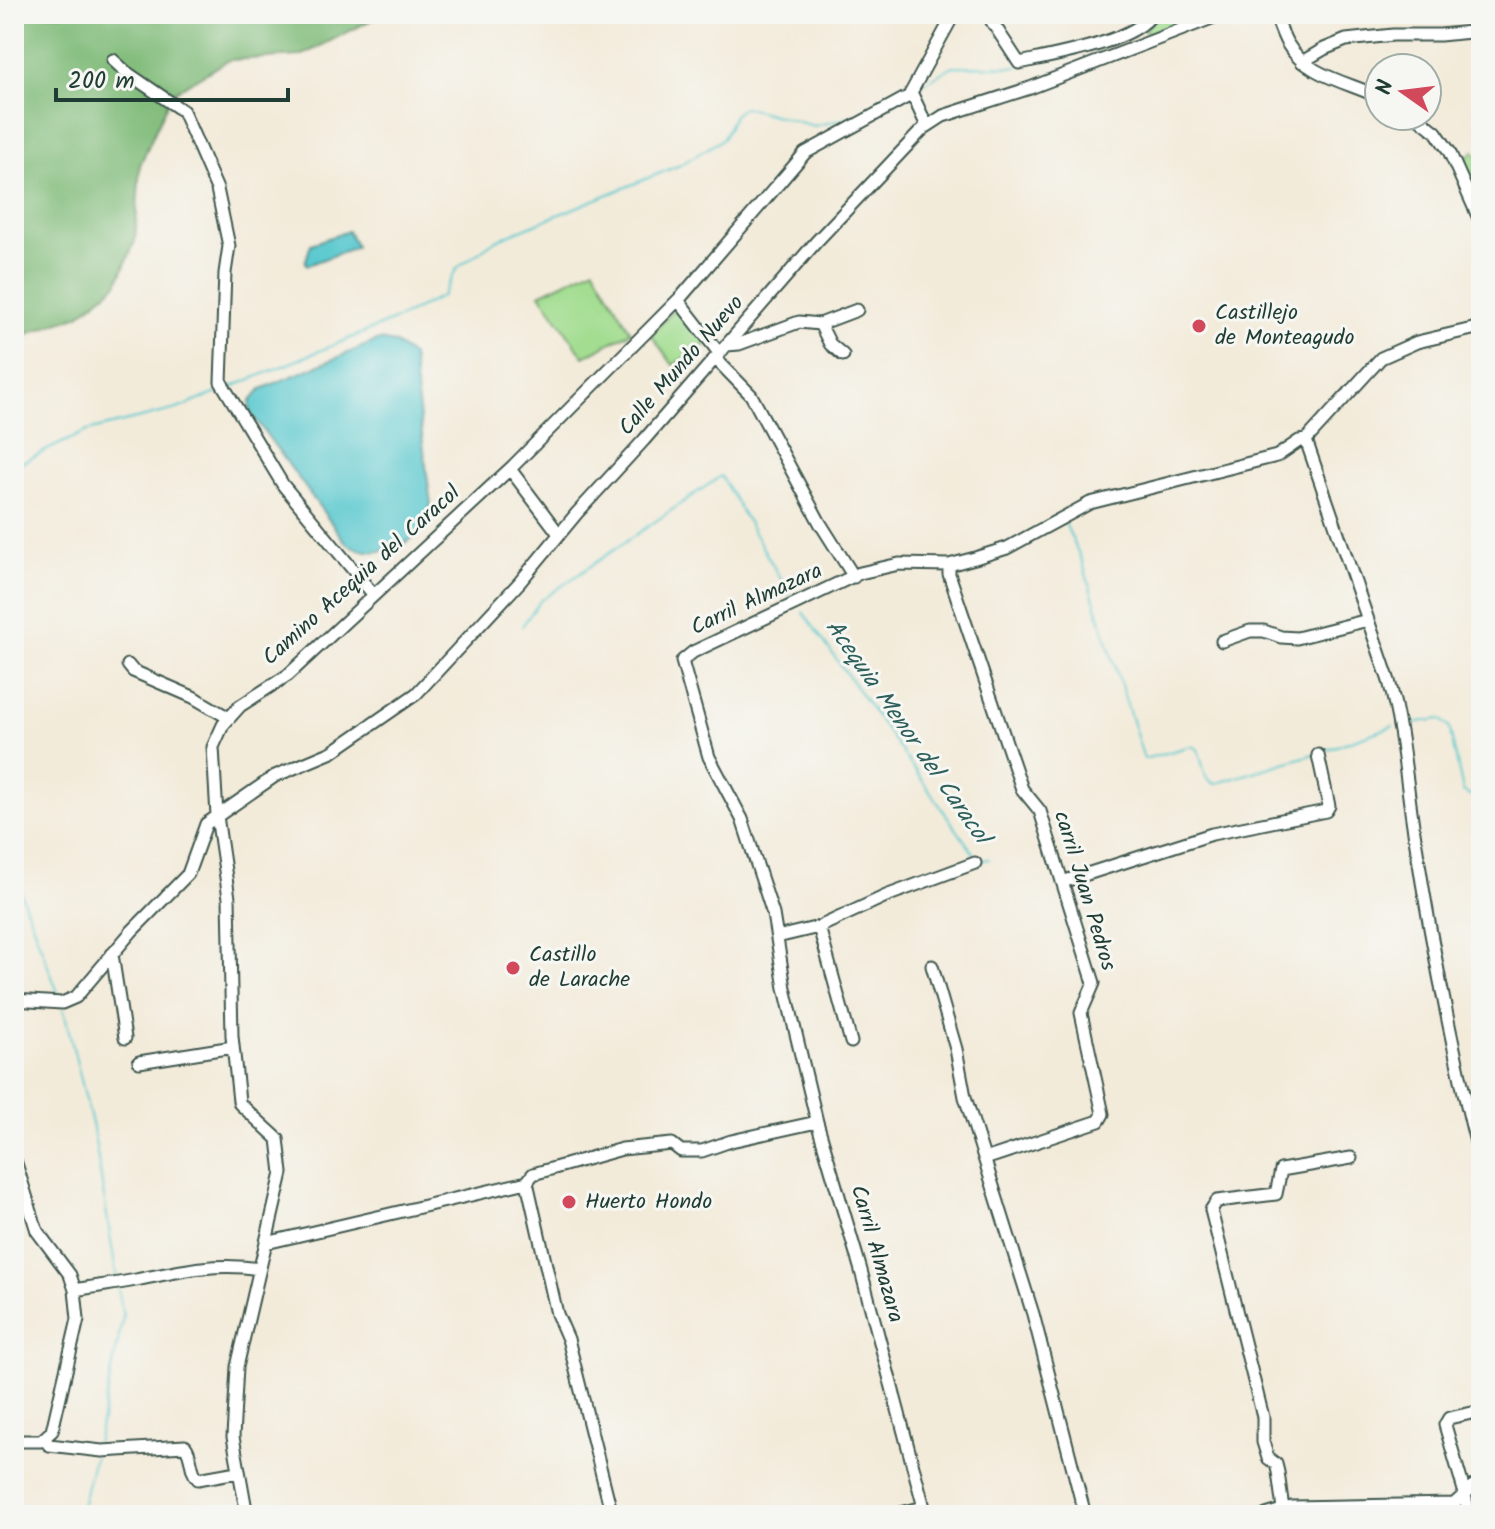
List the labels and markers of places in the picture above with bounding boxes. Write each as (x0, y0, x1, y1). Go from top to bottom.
place label: Castillejo de Monteagudo (1215, 296, 1354, 356)
marker: Castillejo de Monteagudo (1190, 317, 1208, 335)
place label: Castillo de Larache (529, 938, 630, 998)
marker: Castillo de Larache (504, 959, 522, 977)
place label: Huerto Hondo (585, 1185, 712, 1220)
marker: Huerto Hondo (560, 1193, 578, 1211)

